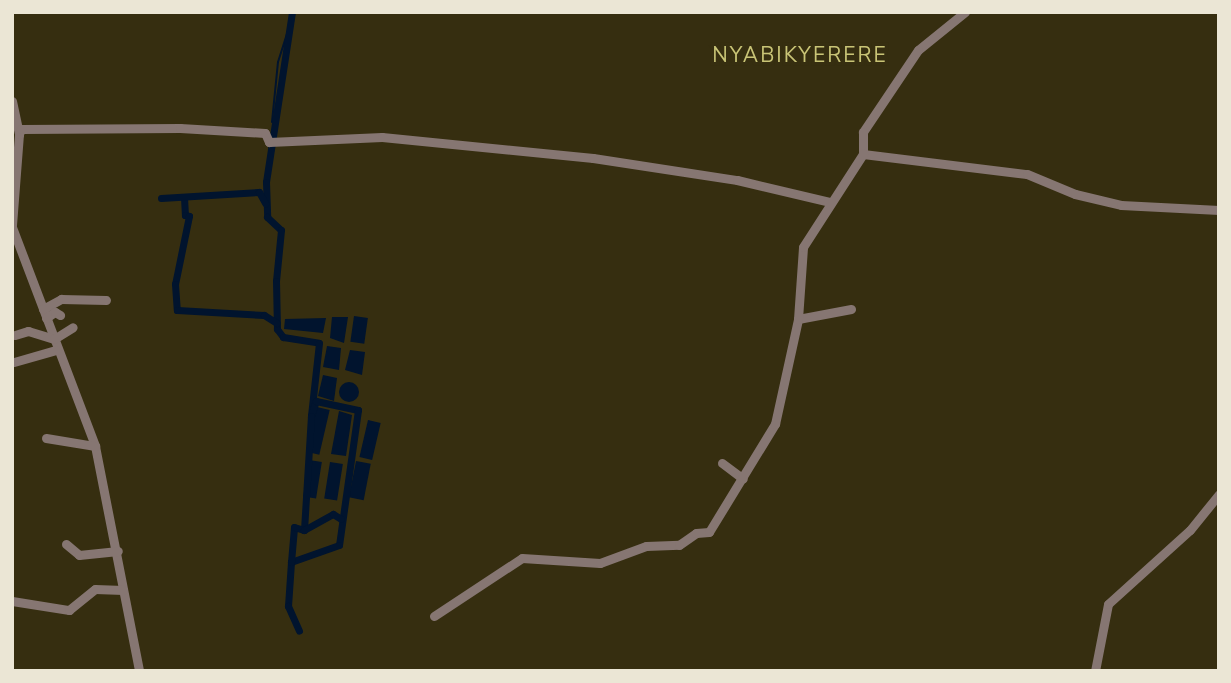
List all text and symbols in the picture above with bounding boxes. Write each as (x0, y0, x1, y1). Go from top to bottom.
district label: NYABIKYERERE (714, 42, 886, 68)

